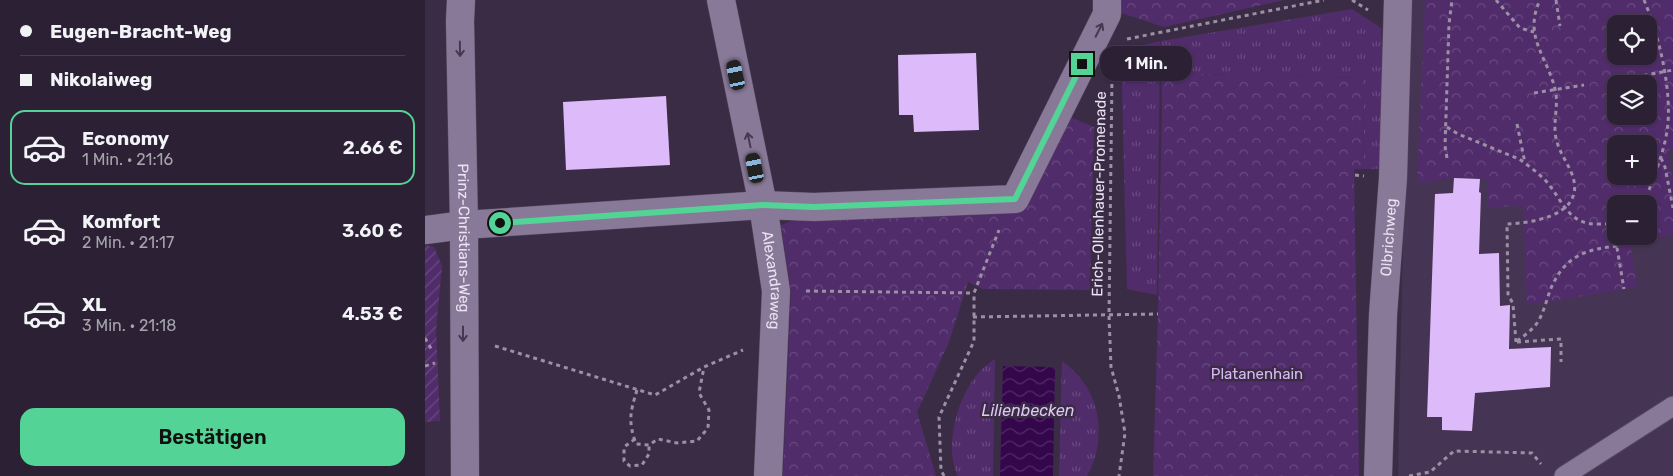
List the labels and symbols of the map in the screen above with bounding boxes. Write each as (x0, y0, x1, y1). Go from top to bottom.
one-way arrow (1095, 23, 1104, 38)
one-way arrow (456, 40, 465, 56)
callout: 1 Min. (1099, 46, 1192, 82)
route end (1071, 53, 1093, 75)
car (725, 59, 746, 91)
street label: Erich-Ollenhauer-Promenade (1088, 91, 1110, 297)
one-way arrow (744, 133, 754, 149)
car (744, 152, 765, 184)
street label: Prinz-Christians-Weg (454, 163, 473, 313)
street label: Olbrichweg (1377, 197, 1401, 277)
route start (489, 212, 511, 234)
street label: Alexandraweg (758, 230, 785, 330)
one-way arrow (458, 325, 468, 341)
park label: Platanenhain (1211, 365, 1303, 383)
water label: Lilienbecken (982, 401, 1074, 420)

